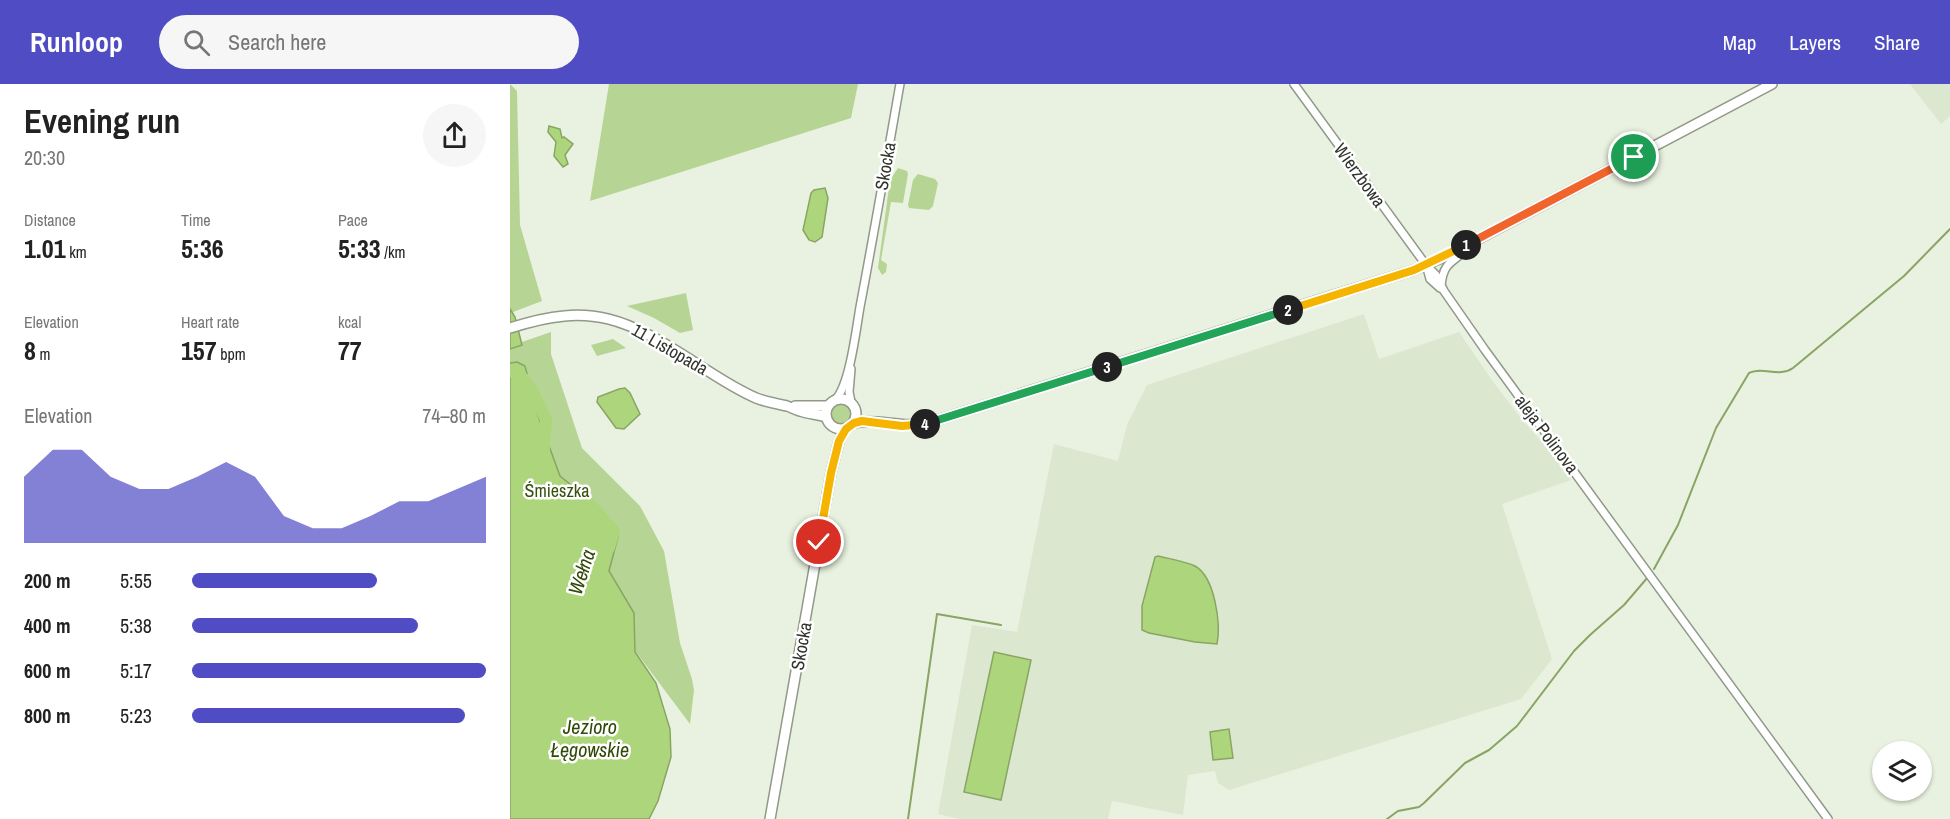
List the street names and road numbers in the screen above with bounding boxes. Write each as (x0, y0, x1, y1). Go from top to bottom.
street label: Wierzbowa (1328, 138, 1392, 212)
street label: Skocka (868, 140, 902, 192)
street label: 11 Listopada (627, 317, 713, 381)
street label: aleja Polinova (1509, 389, 1585, 479)
street label: Skocka (784, 620, 818, 672)

